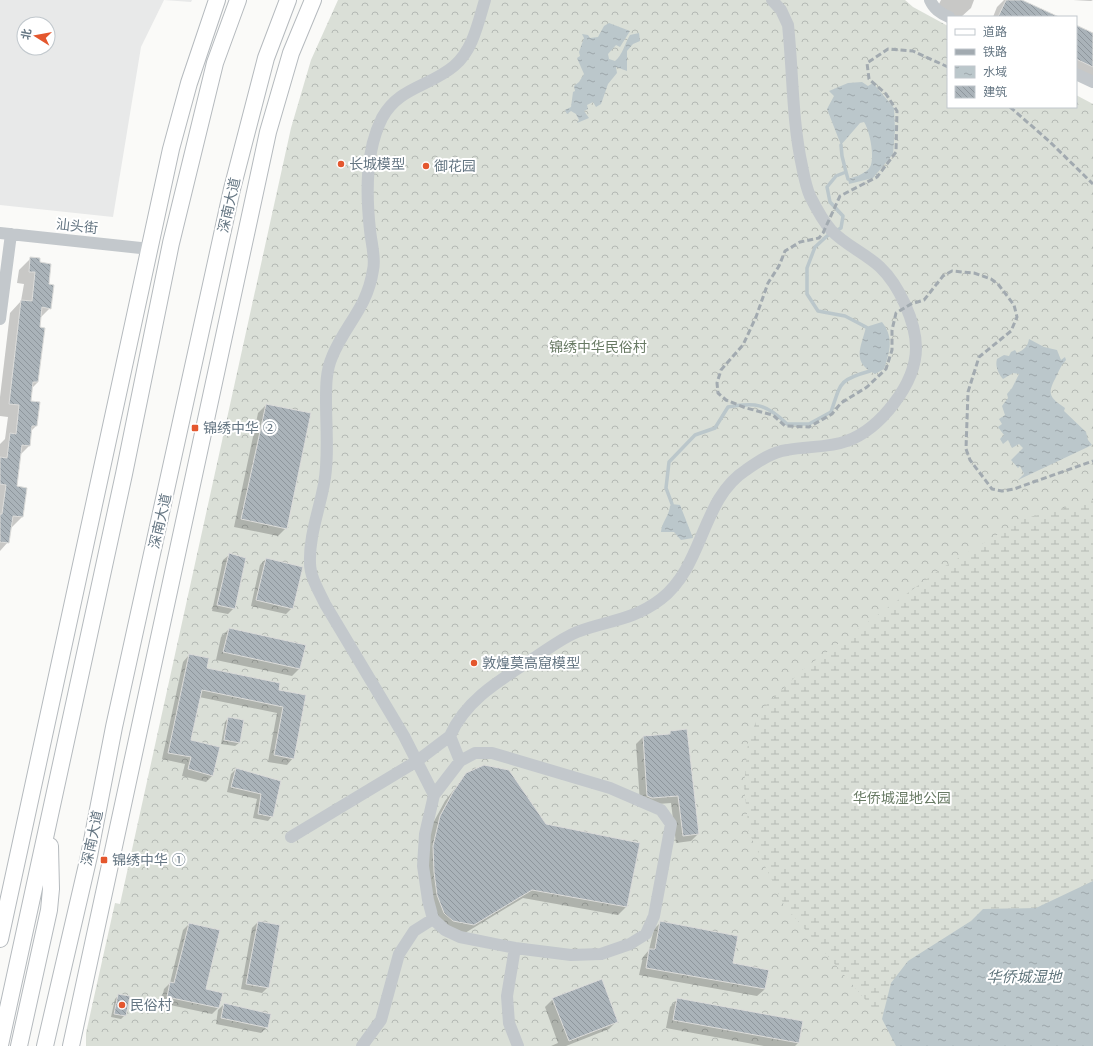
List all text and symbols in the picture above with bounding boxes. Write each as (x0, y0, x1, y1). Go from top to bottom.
north arrow (16, 16, 56, 56)
legend (947, 16, 1077, 108)
text: 道路 (983, 24, 1007, 39)
text: 北 (18, 27, 34, 41)
text: 铁路 (983, 44, 1007, 59)
text: 水域 (983, 64, 1007, 79)
text: 建筑 (983, 84, 1007, 99)
place label: 长城模型 (349, 155, 405, 173)
place label: 御花园 (434, 157, 476, 175)
marker: 长城模型 (336, 159, 346, 169)
marker: 御花园 (421, 161, 431, 171)
street label: 深南大道 (214, 176, 244, 234)
street label: 汕头街 (55, 215, 99, 237)
park label: 锦绣中华民俗村 (549, 338, 647, 356)
place label: 锦绣中华 ② (203, 419, 277, 437)
marker: 锦绣中华 ② (190, 423, 200, 433)
street label: 深南大道 (145, 492, 175, 550)
place label: 敦煌莫高窟模型 (482, 654, 580, 672)
marker: 敦煌莫高窟模型 (469, 658, 479, 668)
park label: 华侨城湿地公园 (853, 789, 951, 807)
street label: 深南大道 (77, 809, 107, 867)
place label: 锦绣中华 ① (112, 851, 186, 869)
marker: 锦绣中华 ① (99, 855, 109, 865)
water label: 华侨城湿地 (986, 967, 1063, 986)
place label: 民俗村 (130, 996, 172, 1014)
marker: 民俗村 (117, 1000, 127, 1010)

